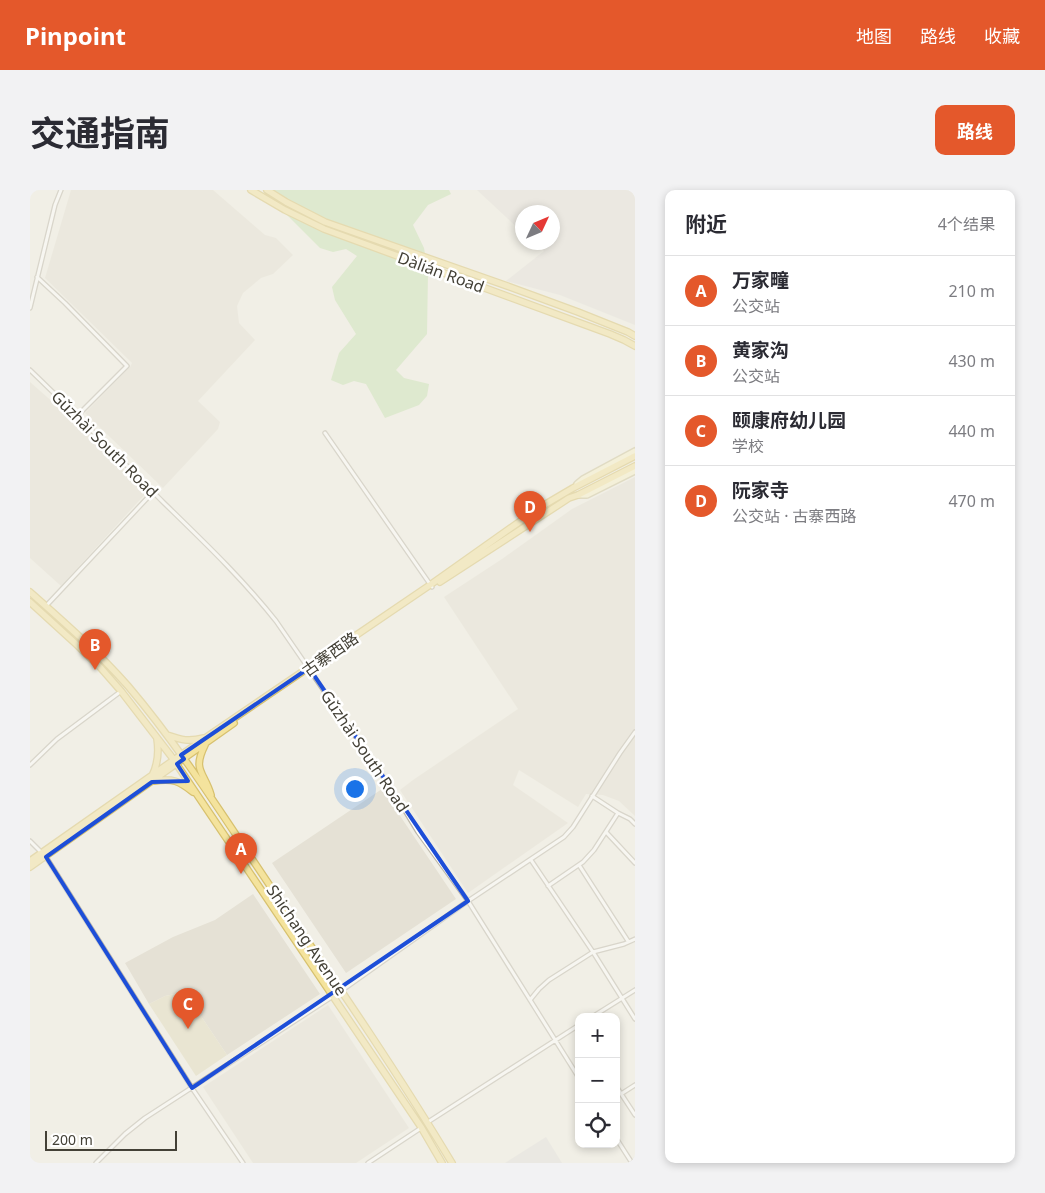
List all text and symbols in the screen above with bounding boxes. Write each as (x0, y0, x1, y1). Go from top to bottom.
text: Pinpoint (25, 19, 126, 52)
text: 地图 (856, 24, 892, 48)
text: 路线 (920, 24, 956, 48)
text: 收藏 (984, 24, 1020, 48)
button: 路线 (935, 105, 1015, 155)
text: 交通指南 (30, 109, 170, 156)
north arrow (515, 205, 560, 250)
text: 附近 (685, 210, 727, 238)
text: 4个结果 (938, 213, 995, 235)
street label: Dàlián Road (395, 246, 487, 298)
text: 万家疃 (732, 267, 789, 293)
text: A (695, 280, 707, 302)
text: 210 m (948, 280, 995, 302)
text: 公交站 (732, 295, 780, 317)
text: 黄家沟 (732, 337, 789, 363)
text: B (696, 350, 706, 372)
text: 430 m (948, 350, 995, 372)
text: 公交站 (732, 365, 780, 387)
street label: Gǔzhài South Road (47, 386, 163, 502)
text: 颐康府幼儿园 (732, 407, 846, 433)
text: C (696, 420, 706, 442)
text: 440 m (948, 420, 995, 442)
text: 学校 (732, 435, 764, 457)
text: 阮家寺 (732, 477, 789, 503)
text: D (695, 490, 707, 512)
text: 470 m (948, 490, 995, 512)
pin: D (514, 491, 546, 532)
text: 公交站 · 古寨西路 (732, 505, 857, 527)
street label: 古寨西路 (297, 627, 363, 681)
pin: B (79, 629, 111, 670)
street label: Gǔzhài South Road (316, 686, 414, 816)
your location (342, 776, 368, 802)
pin: A (225, 833, 257, 874)
street label: Shichang Avenue (262, 880, 352, 1000)
pin: C (172, 988, 204, 1029)
map controls (575, 1013, 620, 1148)
button: + (575, 1013, 620, 1058)
button: − (575, 1058, 620, 1103)
button: locate (575, 1103, 620, 1148)
scale bar (45, 1128, 178, 1151)
text: 200 m (52, 1130, 93, 1149)

